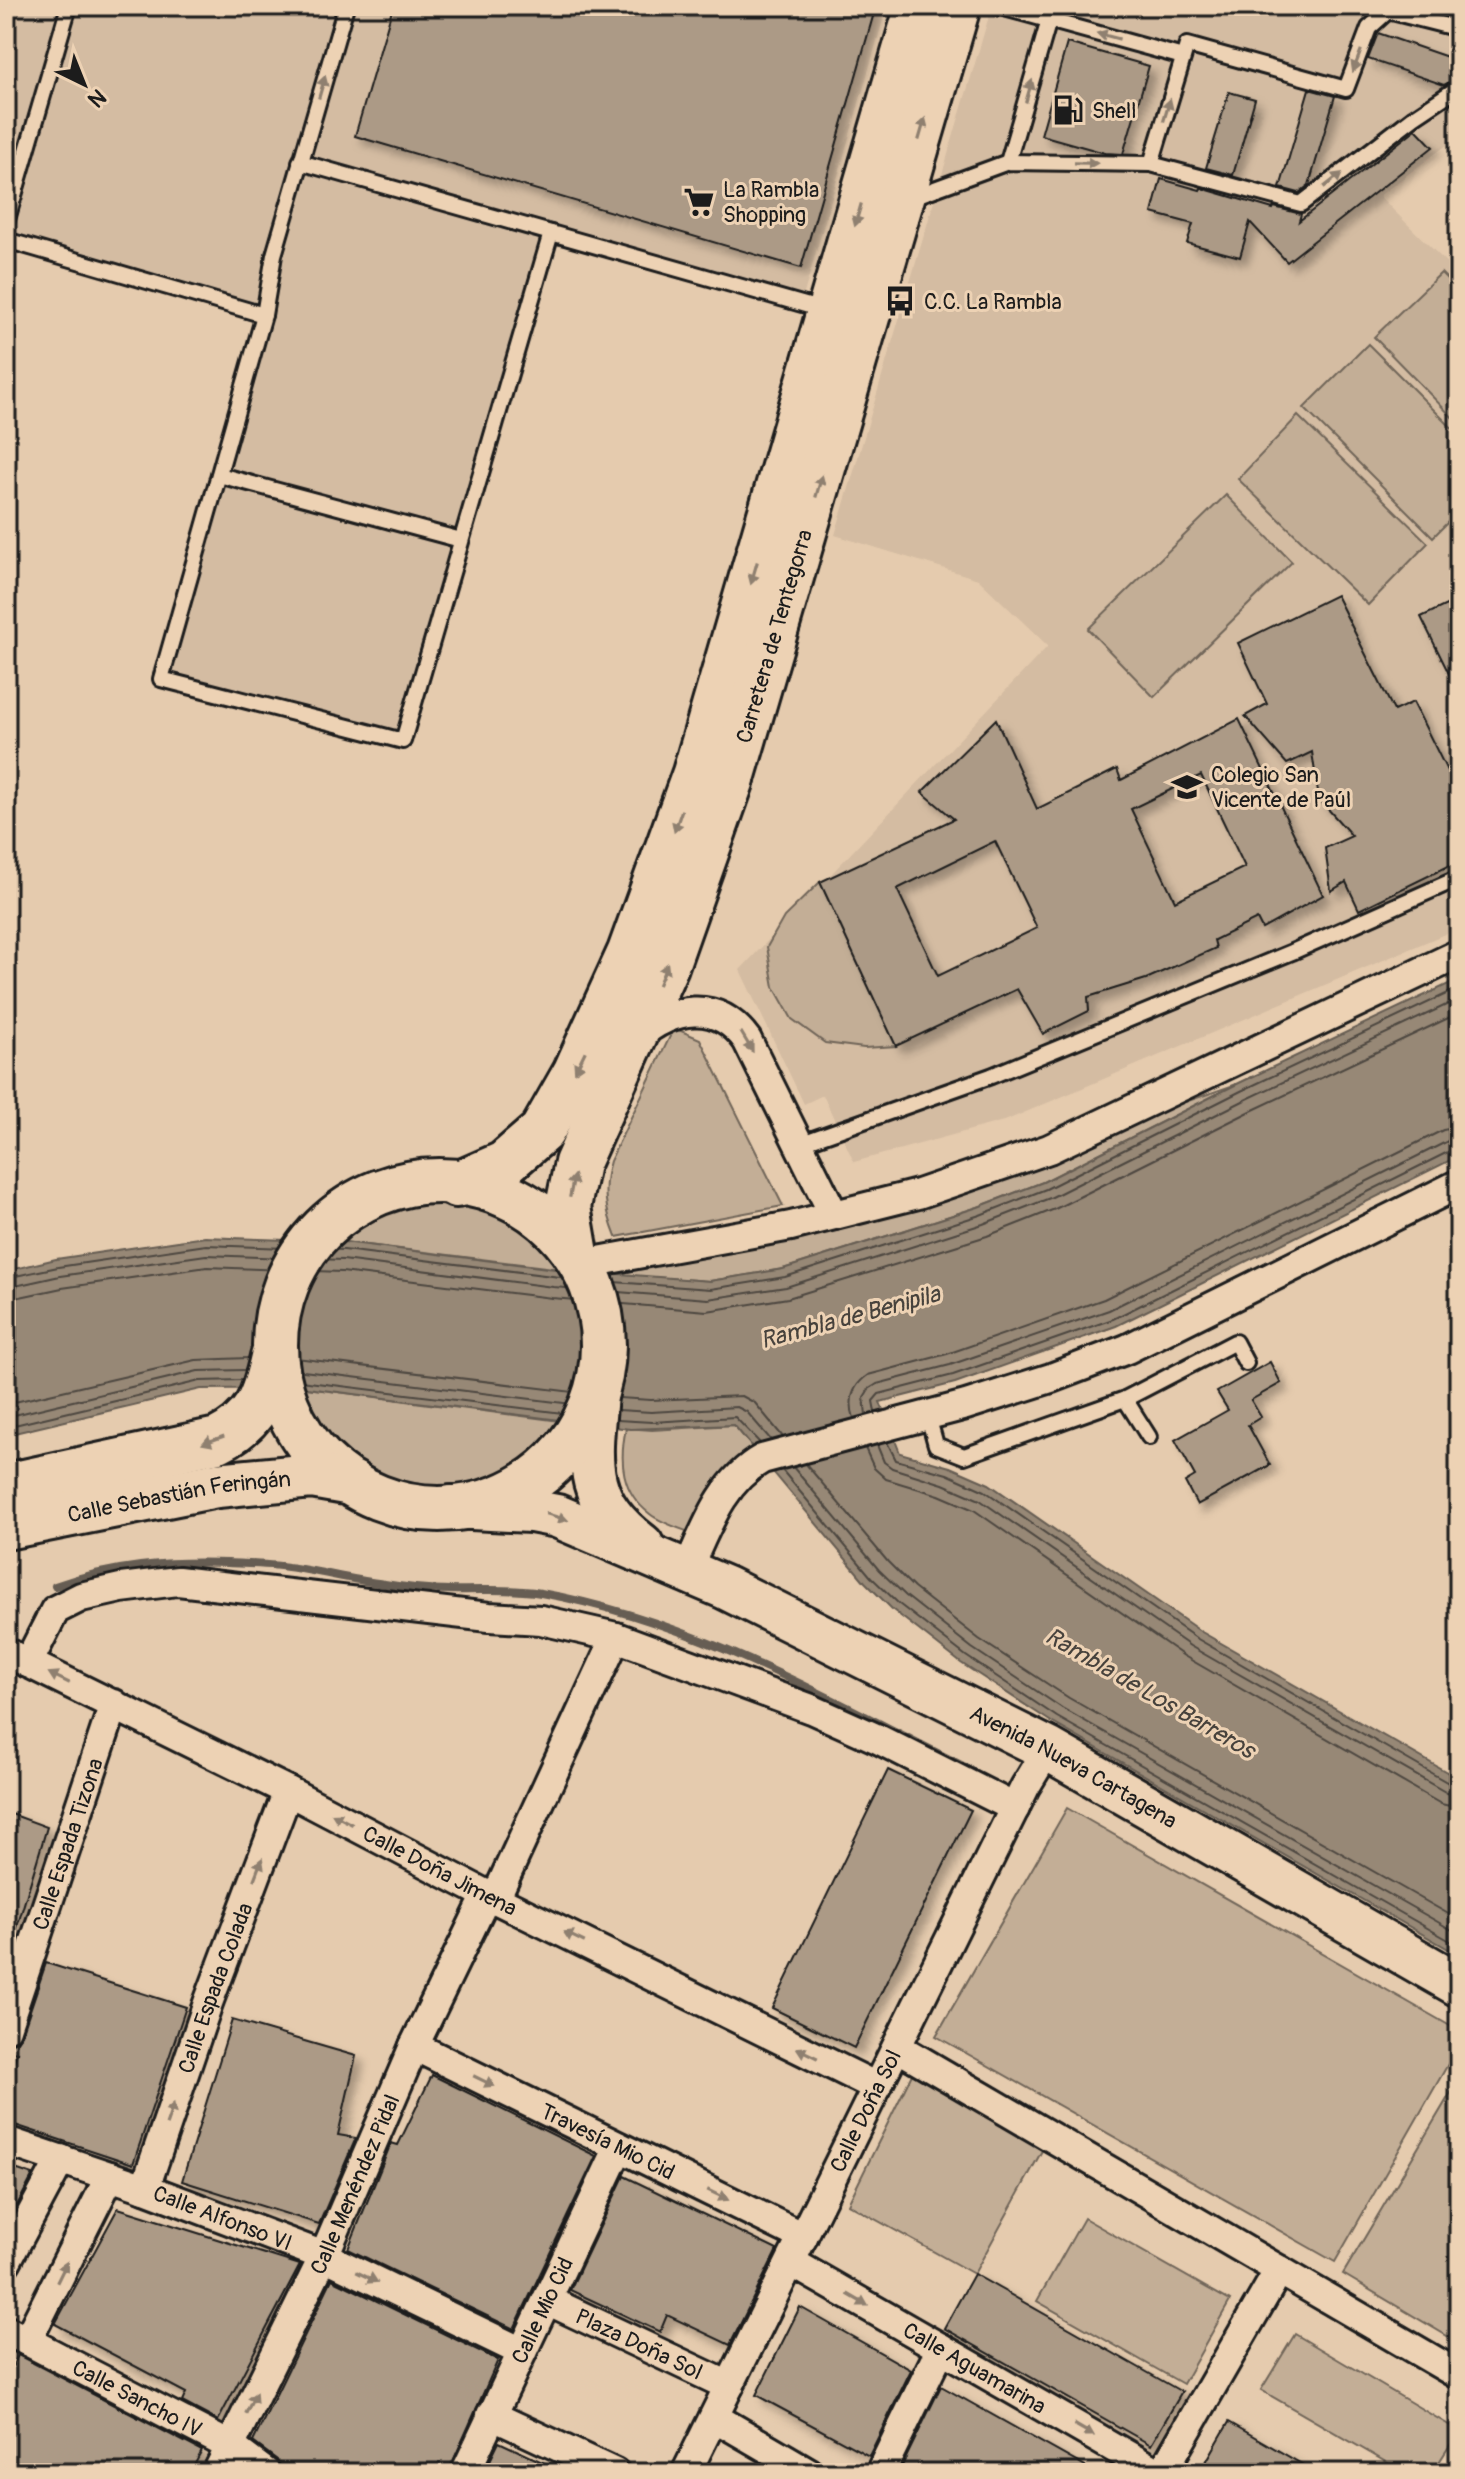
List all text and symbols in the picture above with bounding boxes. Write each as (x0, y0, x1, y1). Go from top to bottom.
one-way arrow (1095, 29, 1119, 42)
north arrow (44, 44, 124, 124)
one-way arrow (1350, 49, 1363, 73)
one-way arrow (317, 74, 329, 99)
one-way arrow (1023, 79, 1036, 103)
text: N (82, 83, 112, 113)
fuel station icon: Shell (1051, 93, 1085, 127)
place label: Shell (1092, 97, 1136, 125)
one-way arrow (1161, 98, 1174, 122)
one-way arrow (916, 116, 929, 140)
one-way arrow (1074, 157, 1099, 169)
one-way arrow (1323, 172, 1343, 188)
place label: La Rambla Shopping (723, 176, 819, 229)
supermarket icon: La Rambla Shopping (682, 185, 716, 219)
one-way arrow (851, 204, 864, 228)
bus stop icon: C.C. La Rambla (883, 284, 917, 318)
place label: C.C. La Rambla (924, 288, 1062, 316)
one-way arrow (813, 474, 826, 498)
street label: Carretera de Tentegorra (730, 526, 819, 746)
one-way arrow (747, 561, 760, 585)
place label: Colegio San Vicente de Paúl (1211, 761, 1351, 814)
school or university icon: Colegio San Vicente de Paúl (1170, 770, 1204, 804)
one-way arrow (671, 809, 684, 833)
one-way arrow (656, 962, 669, 985)
one-way arrow (740, 1031, 754, 1053)
one-way arrow (574, 1051, 587, 1074)
one-way arrow (566, 1173, 578, 1198)
water label: Rambla de Benipila (757, 1279, 945, 1355)
one-way arrow (201, 1435, 225, 1447)
street label: Calle Sebastián Feringán (65, 1465, 292, 1529)
one-way arrow (546, 1511, 570, 1524)
water label: Rambla de Los Barreros (1040, 1622, 1261, 1766)
one-way arrow (48, 1671, 71, 1685)
street label: Avenida Nueva Cartagena (965, 1699, 1182, 1835)
street label: Calle Espada Tizona (27, 1755, 110, 1934)
one-way arrow (331, 1813, 354, 1826)
street label: Calle Doña Jimena (358, 1820, 521, 1923)
one-way arrow (252, 1857, 265, 1881)
street label: Calle Espada Colada (172, 1899, 260, 2077)
one-way arrow (562, 1931, 585, 1944)
street label: Calle Doña Sol (824, 2045, 908, 2177)
one-way arrow (795, 2046, 818, 2059)
one-way arrow (473, 2074, 496, 2087)
street label: Calle Menéndez Pidal (304, 2090, 407, 2279)
street label: Travesía Mio Cid (536, 2097, 679, 2187)
one-way arrow (165, 2102, 177, 2126)
street label: Calle Alfonso VI (149, 2179, 296, 2258)
one-way arrow (706, 2189, 729, 2202)
street label: Calle Mio Cid (506, 2253, 580, 2368)
one-way arrow (55, 2260, 69, 2283)
one-way arrow (356, 2270, 379, 2283)
one-way arrow (847, 2293, 870, 2307)
street label: Plaza Doña Sol (571, 2302, 707, 2386)
street label: Calle Aguamarina (898, 2316, 1051, 2421)
street label: Calle Sancho IV (67, 2354, 207, 2444)
one-way arrow (245, 2391, 258, 2414)
one-way arrow (1073, 2423, 1095, 2437)

